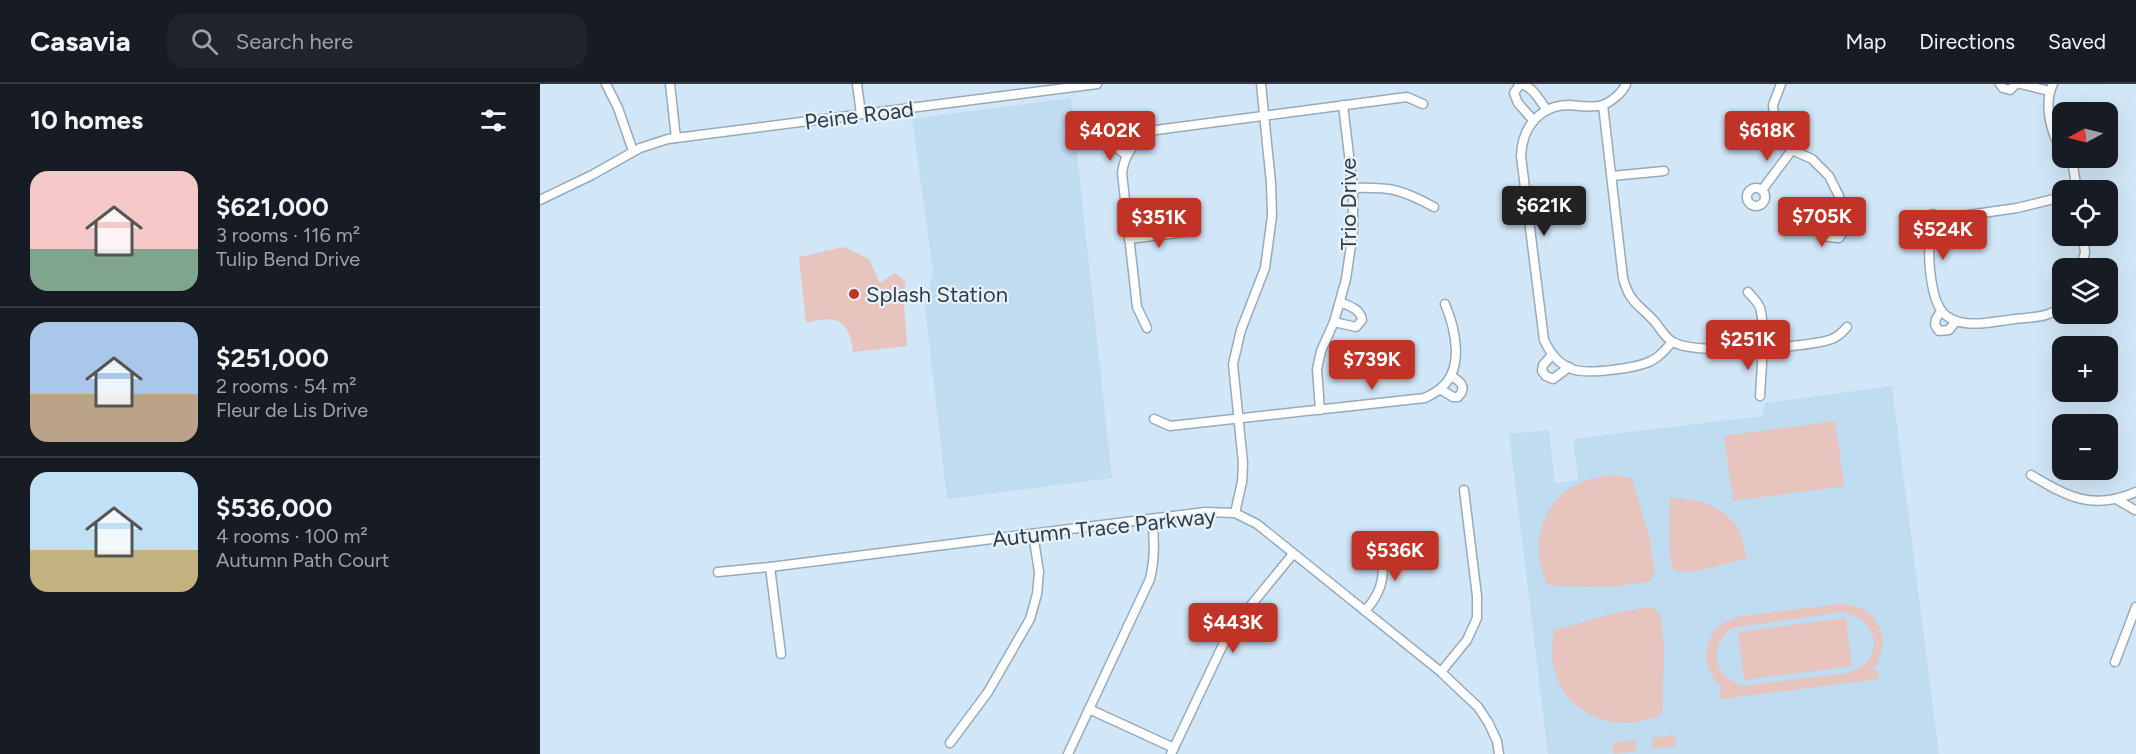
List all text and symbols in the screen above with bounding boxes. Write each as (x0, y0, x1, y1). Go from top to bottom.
search box (167, 14, 587, 68)
text: Casavia (30, 24, 131, 58)
icon: search (188, 25, 221, 58)
text: Search here (236, 28, 353, 55)
text: Map (1845, 29, 1886, 54)
text: Directions (1919, 29, 2015, 54)
text: Saved (2048, 29, 2106, 54)
street label: Peine Road (803, 95, 915, 136)
north arrow (2052, 102, 2118, 168)
map controls (2052, 102, 2118, 480)
text: 10 homes (30, 104, 143, 136)
icon: filters (477, 104, 510, 137)
pin: $402K (1068, 111, 1152, 162)
pin: $618K (1725, 111, 1809, 162)
text: $402K (1079, 118, 1141, 142)
text: $618K (1739, 118, 1795, 142)
street label: Trio Drive (1335, 158, 1362, 250)
button: locate (2052, 180, 2118, 246)
pin: $621K (1502, 186, 1586, 237)
text: $621,000 (216, 191, 329, 223)
text: $621K (1516, 193, 1572, 217)
icon: home (78, 195, 150, 267)
pin: $705K (1780, 197, 1864, 248)
pin: $351K (1117, 198, 1201, 249)
text: $705K (1792, 204, 1852, 228)
text: $351K (1131, 205, 1187, 229)
pin: $524K (1901, 210, 1985, 261)
text: $524K (1913, 217, 1973, 241)
text: 3 rooms · 116 m² (216, 223, 360, 247)
text: Tulip Bend Drive (216, 247, 360, 271)
button: layers (2052, 258, 2118, 324)
place label: Splash Station (866, 281, 1008, 308)
marker: Splash Station (847, 287, 861, 301)
pin: $251K (1706, 320, 1790, 371)
text: $251K (1720, 327, 1776, 351)
button: + (2052, 336, 2118, 402)
pin: $739K (1330, 340, 1414, 391)
text: $251,000 (216, 342, 329, 374)
icon: home (78, 346, 150, 418)
text: $739K (1343, 347, 1401, 371)
text: 2 rooms · 54 m² (216, 374, 356, 398)
text: Fleur de Lis Drive (216, 398, 368, 422)
button: − (2052, 414, 2118, 480)
text: $536,000 (216, 492, 332, 524)
icon: home (78, 496, 150, 568)
street label: Autumn Trace Parkway (991, 502, 1218, 553)
text: 4 rooms · 100 m² (216, 524, 368, 548)
pin: $536K (1353, 531, 1437, 582)
text: $536K (1366, 538, 1424, 562)
text: Autumn Path Court (216, 548, 389, 572)
pin: $443K (1191, 603, 1275, 654)
text: $443K (1203, 610, 1263, 634)

